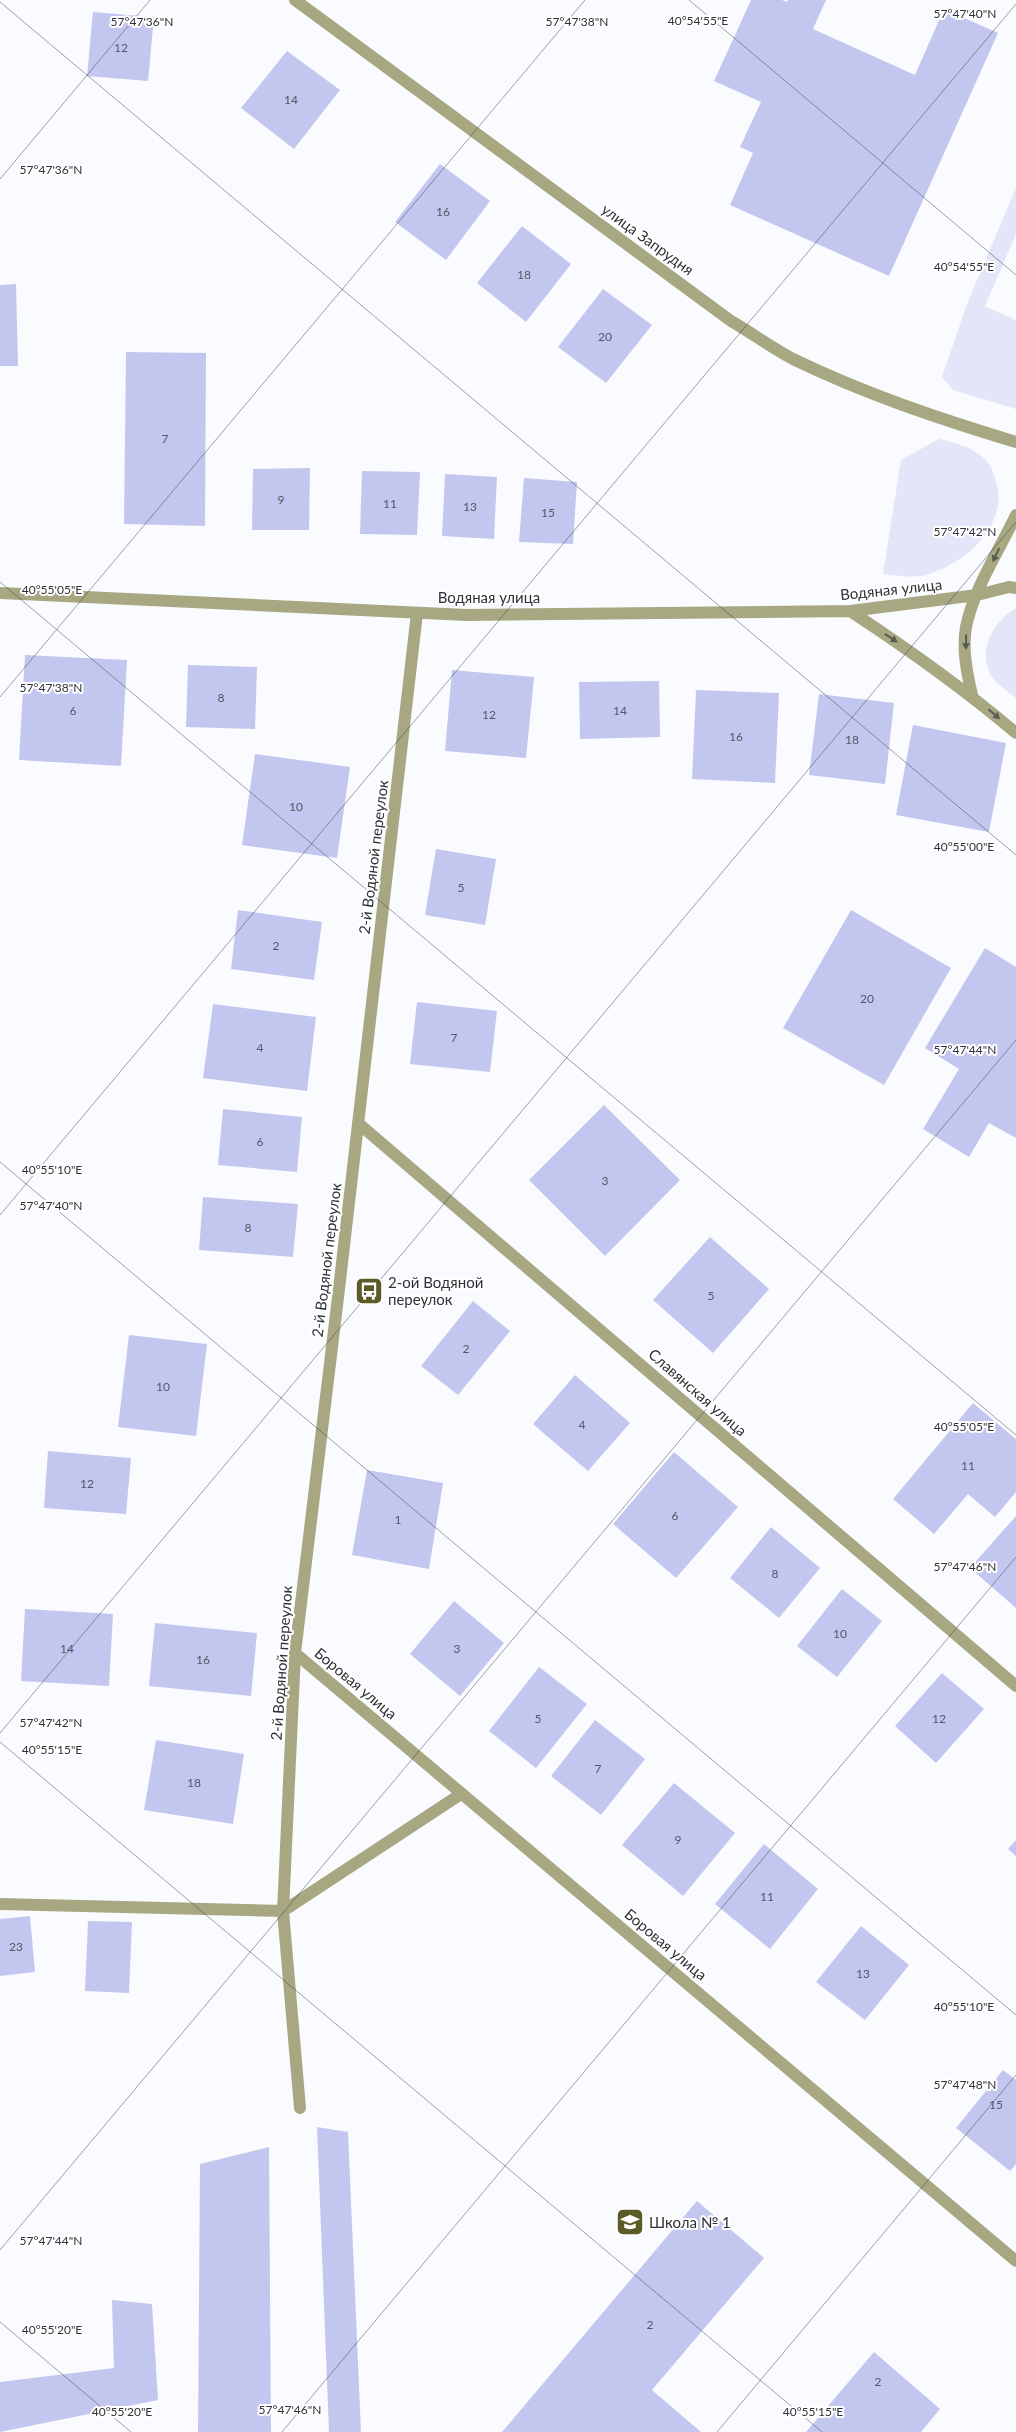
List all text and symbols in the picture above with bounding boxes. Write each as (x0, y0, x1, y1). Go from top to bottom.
text: 57°47'40"N (934, 6, 996, 21)
text: 40°54'55"E (668, 13, 728, 28)
text: 57°47'36"N (111, 14, 173, 29)
text: 57°47'38"N (546, 14, 608, 29)
house number: 12 (114, 40, 128, 55)
house number: 14 (284, 92, 298, 107)
text: 57°47'36"N (20, 162, 82, 177)
street label: улица Запрудня (598, 200, 698, 278)
house number: 16 (436, 204, 450, 219)
text: 40°54'55"E (934, 259, 994, 274)
house number: 18 (517, 267, 531, 282)
house number: 20 (598, 329, 612, 344)
house number: 7 (162, 431, 169, 446)
house number: 9 (278, 492, 285, 507)
house number: 11 (383, 496, 397, 511)
house number: 13 (463, 499, 477, 514)
house number: 15 (541, 505, 555, 520)
text: 57°47'42"N (934, 524, 996, 539)
one-way arrow (992, 548, 1000, 562)
street label: Водяная улица (839, 575, 943, 603)
text: 40°55'05"E (22, 582, 82, 597)
street label: Водяная улица (438, 588, 540, 606)
one-way arrow (884, 633, 897, 642)
one-way arrow (962, 634, 970, 650)
text: 57°47'38"N (20, 680, 82, 695)
house number: 8 (218, 690, 225, 705)
house number: 6 (70, 703, 77, 718)
house number: 14 (613, 703, 627, 718)
house number: 12 (482, 707, 496, 722)
one-way arrow (987, 709, 1000, 720)
house number: 16 (729, 729, 743, 744)
house number: 18 (845, 732, 859, 747)
street label: 2-й Водяной переулок (355, 779, 391, 935)
house number: 10 (289, 799, 303, 814)
text: 40°55'00"E (934, 839, 994, 854)
house number: 5 (458, 880, 465, 895)
house number: 2 (273, 938, 280, 953)
house number: 20 (860, 991, 874, 1006)
house number: 7 (451, 1030, 458, 1045)
house number: 4 (257, 1040, 264, 1055)
text: 57°47'44"N (934, 1042, 996, 1057)
house number: 6 (257, 1134, 264, 1149)
text: 40°55'10"E (22, 1162, 82, 1177)
house number: 3 (602, 1173, 609, 1188)
street label: 2-й Водяной переулок (308, 1182, 344, 1338)
text: 57°47'40"N (20, 1198, 82, 1213)
house number: 8 (245, 1220, 252, 1235)
place label: 2-ой Водяной переулок (388, 1273, 483, 1308)
bus stop icon: 2-ой Водяной переулок (354, 1276, 384, 1306)
house number: 5 (708, 1288, 715, 1303)
house number: 2 (463, 1341, 470, 1356)
street label: Славянская улица (645, 1345, 751, 1439)
house number: 10 (156, 1379, 170, 1394)
house number: 4 (579, 1417, 586, 1432)
text: 40°55'05"E (934, 1419, 994, 1434)
house number: 11 (961, 1458, 975, 1473)
house number: 12 (80, 1476, 94, 1491)
house number: 6 (672, 1508, 679, 1523)
house number: 1 (395, 1512, 402, 1527)
text: 57°47'46"N (934, 1559, 996, 1574)
house number: 8 (772, 1566, 779, 1581)
street label: 2-й Водяной переулок (267, 1585, 295, 1741)
house number: 10 (833, 1626, 847, 1641)
house number: 14 (60, 1641, 74, 1656)
house number: 3 (454, 1641, 461, 1656)
street label: Боровая улица (311, 1643, 401, 1723)
house number: 16 (196, 1652, 210, 1667)
house number: 5 (535, 1711, 542, 1726)
house number: 12 (932, 1711, 946, 1726)
text: 57°47'42"N (20, 1715, 82, 1730)
text: 40°55'15"E (22, 1742, 82, 1757)
house number: 7 (595, 1761, 602, 1776)
house number: 18 (187, 1775, 201, 1790)
house number: 9 (675, 1832, 682, 1847)
house number: 11 (760, 1889, 774, 1904)
street label: Боровая улица (621, 1904, 711, 1984)
house number: 23 (9, 1939, 23, 1954)
house number: 13 (856, 1966, 870, 1981)
text: 40°55'10"E (934, 1999, 994, 2014)
text: 57°47'48"N (934, 2077, 996, 2092)
house number: 15 (989, 2097, 1003, 2112)
school or university icon: Школа № 1 (615, 2207, 645, 2237)
place label: Школа № 1 (649, 2213, 731, 2231)
text: 57°47'44"N (20, 2233, 82, 2248)
house number: 2 (647, 2317, 654, 2332)
text: 40°55'20"E (22, 2322, 82, 2337)
house number: 2 (875, 2374, 882, 2389)
text: 57°47'46"N (259, 2402, 321, 2417)
text: 40°55'20"E (92, 2404, 152, 2419)
text: 40°55'15"E (783, 2404, 843, 2419)

